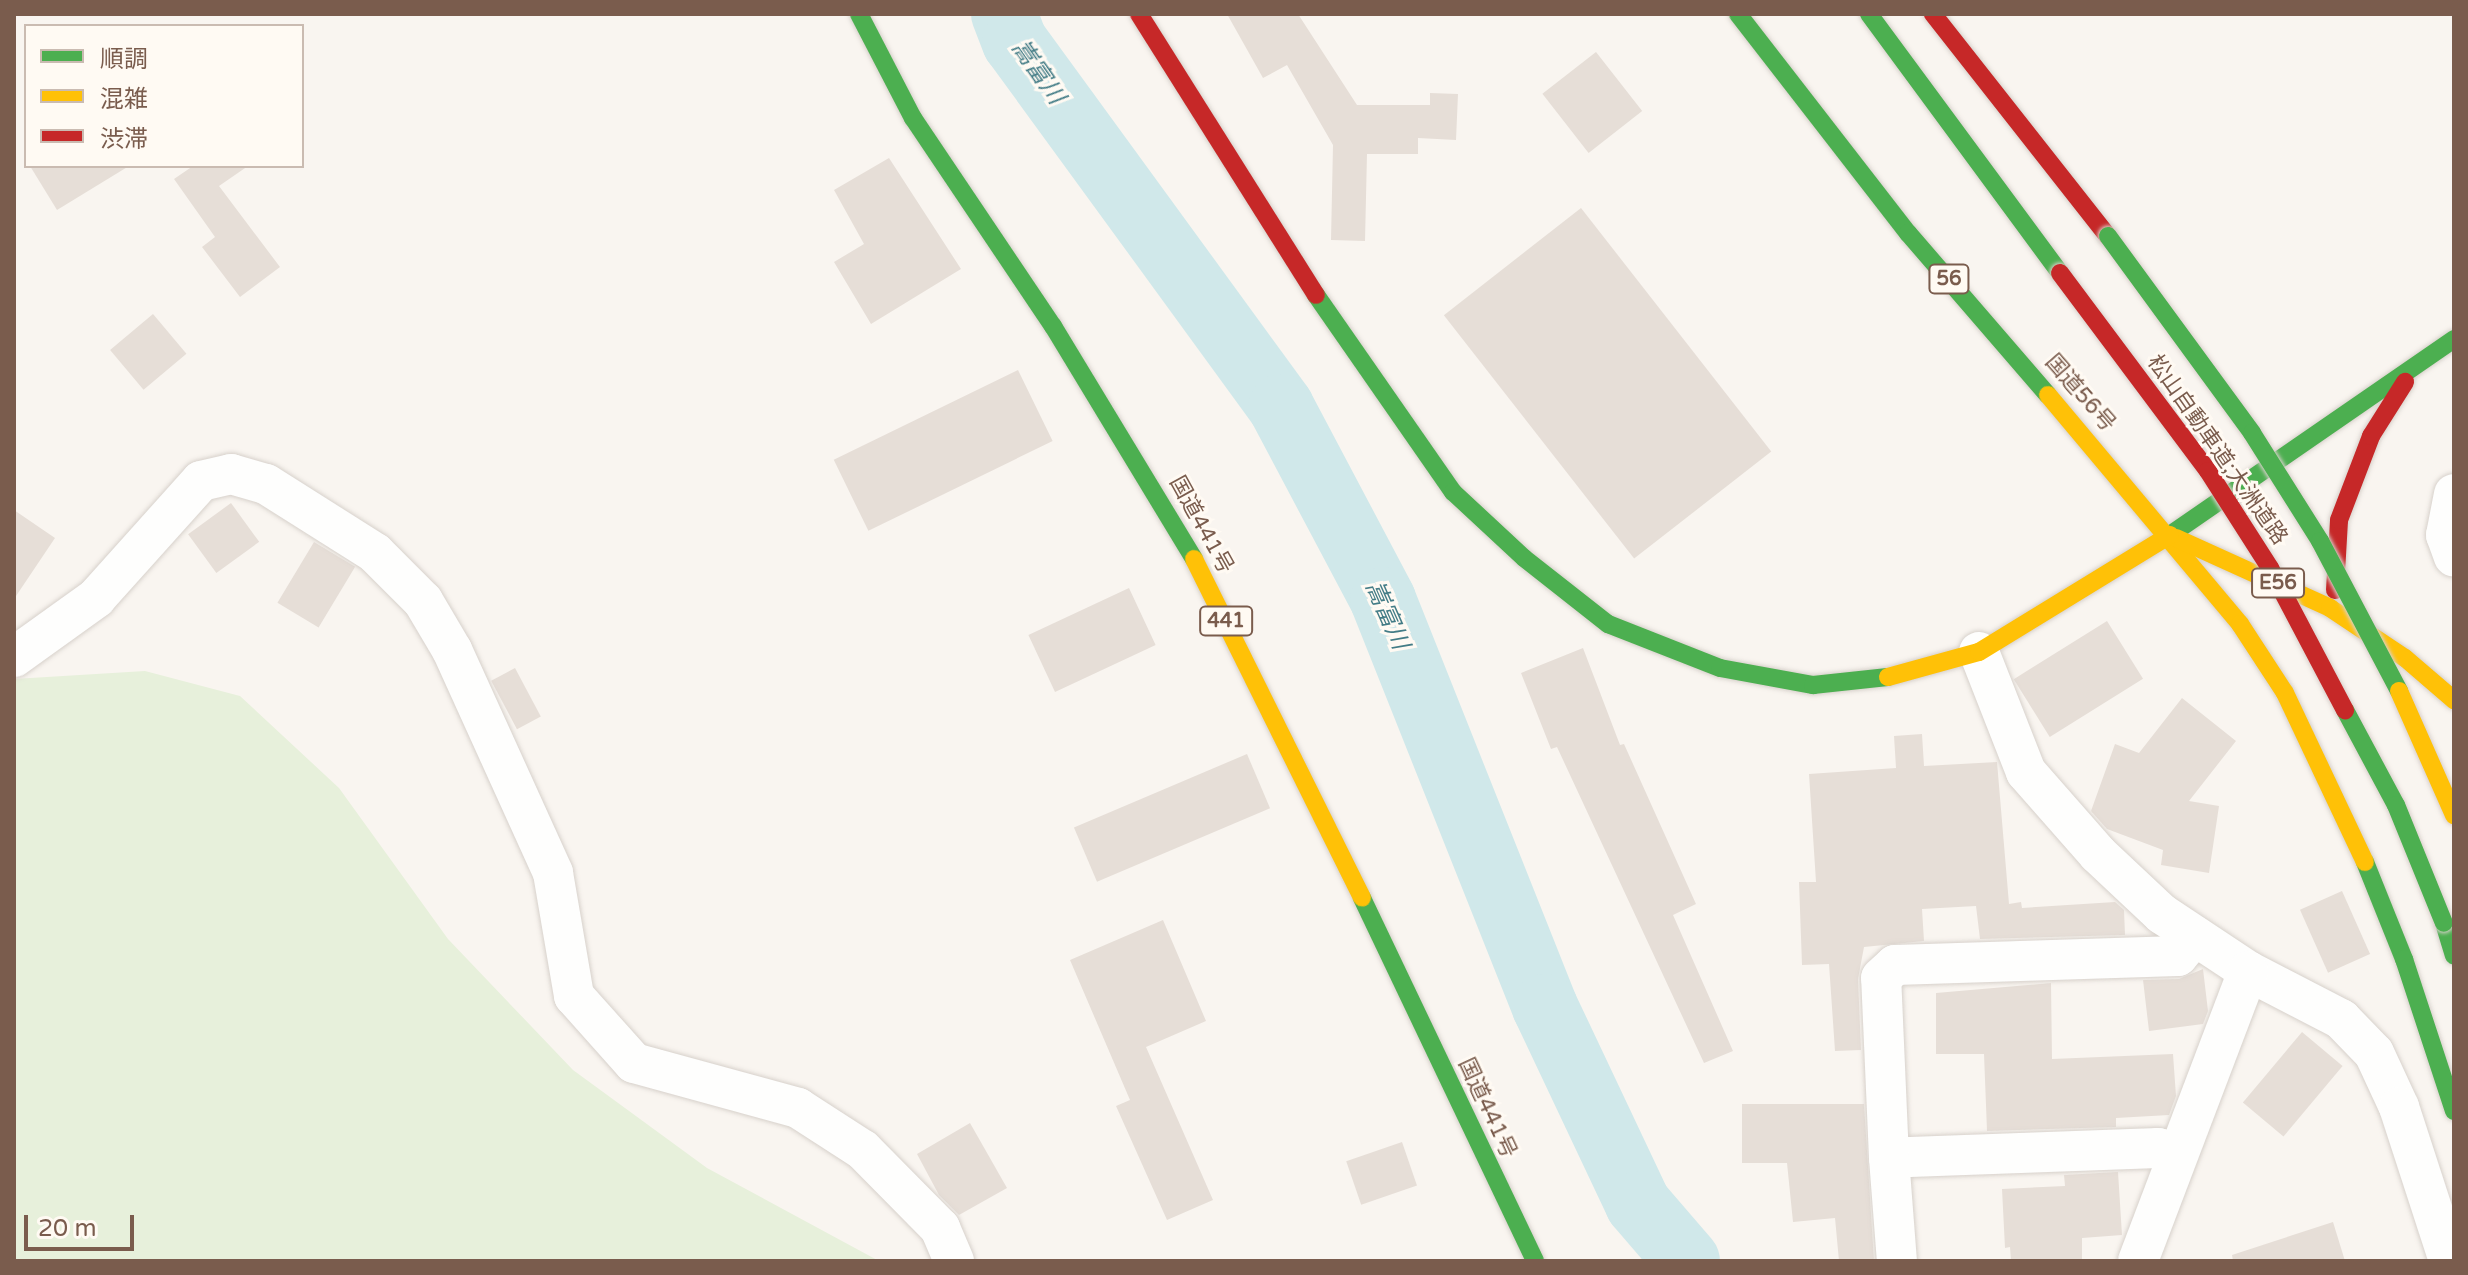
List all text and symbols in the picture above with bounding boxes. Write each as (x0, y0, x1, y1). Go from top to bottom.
legend (24, 24, 304, 168)
water label: 嵩富川 (1006, 34, 1070, 110)
text: 順調 (100, 45, 148, 74)
text: 混雑 (100, 85, 148, 114)
text: 渋滞 (100, 125, 148, 154)
road number: 56 (1927, 263, 1971, 295)
street label: 国道56号 (2039, 349, 2121, 437)
street label: 松山自動車道;大洲道路 (2141, 350, 2293, 550)
street label: 国道441号 (1163, 472, 1239, 578)
road number: E56 (2250, 567, 2306, 599)
water label: 嵩富川 (1359, 576, 1415, 654)
road number: 441 (1198, 605, 1254, 637)
street label: 国道441号 (1452, 1054, 1522, 1162)
scale bar (28, 1199, 138, 1249)
text: 20 m (38, 1214, 96, 1243)

